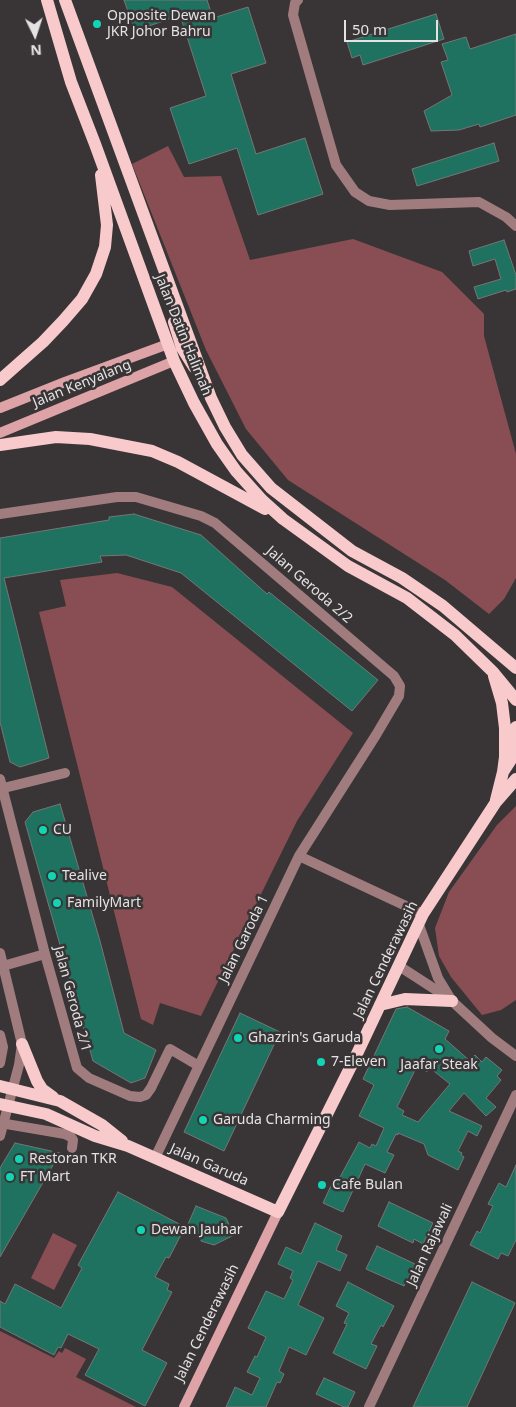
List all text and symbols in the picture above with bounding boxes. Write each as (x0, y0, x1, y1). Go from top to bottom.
place label: Opposite Dewan JKR Johor Bahru (107, 8, 216, 40)
north arrow (10, 10, 60, 60)
scale bar (346, 10, 440, 42)
marker: Opposite Dewan JKR Johor Bahru (91, 18, 103, 30)
text: 50 m (352, 19, 387, 39)
text: N (30, 41, 42, 60)
street label: Jalan Datin Halimah (151, 272, 215, 398)
street label: Jalan Kenyalang (30, 357, 134, 411)
street label: Jalan Geroda 2/2 (262, 543, 356, 627)
place label: CU (53, 822, 72, 838)
marker: CU (37, 824, 49, 836)
place label: Tealive (62, 868, 107, 884)
marker: Tealive (46, 870, 58, 882)
street label: Jalan Garoda 1 (216, 892, 272, 986)
place label: FamilyMart (67, 895, 141, 911)
marker: FamilyMart (51, 897, 63, 909)
street label: Jalan Cenderawasih (350, 899, 422, 1021)
street label: Jalan Geroda 2/1 (50, 944, 94, 1054)
place label: Ghazrin's Garuda (248, 1030, 361, 1046)
marker: Ghazrin's Garuda (232, 1032, 244, 1044)
marker: Jaafar Steak (433, 1043, 445, 1055)
place label: 7-Eleven (331, 1054, 386, 1070)
marker: 7-Eleven (315, 1056, 327, 1068)
place label: Jaafar Steak (400, 1057, 478, 1073)
place label: Garuda Charming (213, 1112, 331, 1128)
marker: Garuda Charming (197, 1114, 209, 1126)
street label: Jalan Garuda (167, 1140, 251, 1190)
place label: Restoran TKR (29, 1151, 117, 1167)
marker: Restoran TKR (13, 1153, 25, 1165)
place label: FT Mart (20, 1169, 70, 1185)
marker: FT Mart (4, 1171, 16, 1183)
place label: Cafe Bulan (332, 1177, 403, 1193)
marker: Cafe Bulan (316, 1179, 328, 1191)
street label: Jalan Rajawali (403, 1201, 457, 1289)
place label: Dewan Jauhar (151, 1222, 243, 1238)
marker: Dewan Jauhar (135, 1224, 147, 1236)
street label: Jalan Cenderawasih (171, 1262, 243, 1384)

